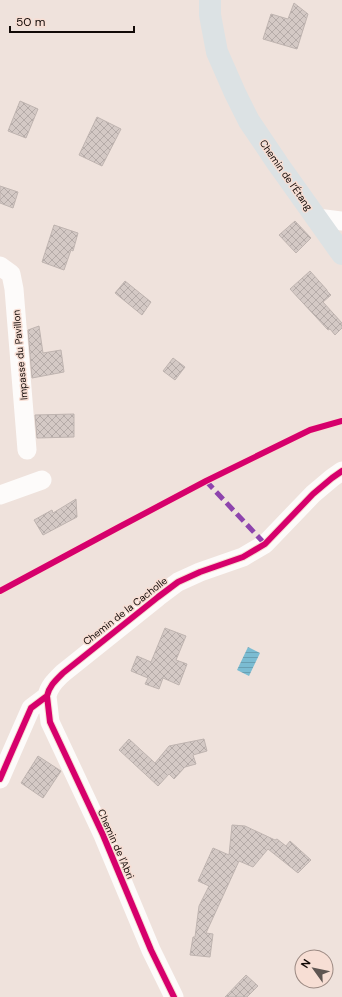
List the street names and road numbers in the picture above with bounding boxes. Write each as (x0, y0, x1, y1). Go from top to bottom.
street label: Chemin de l’Étang (257, 137, 316, 213)
street label: Impasse du Pavillon (10, 309, 30, 401)
street label: Chemin de la Cacholle (80, 574, 170, 648)
street label: Chemin de l'Abri (95, 807, 137, 881)

